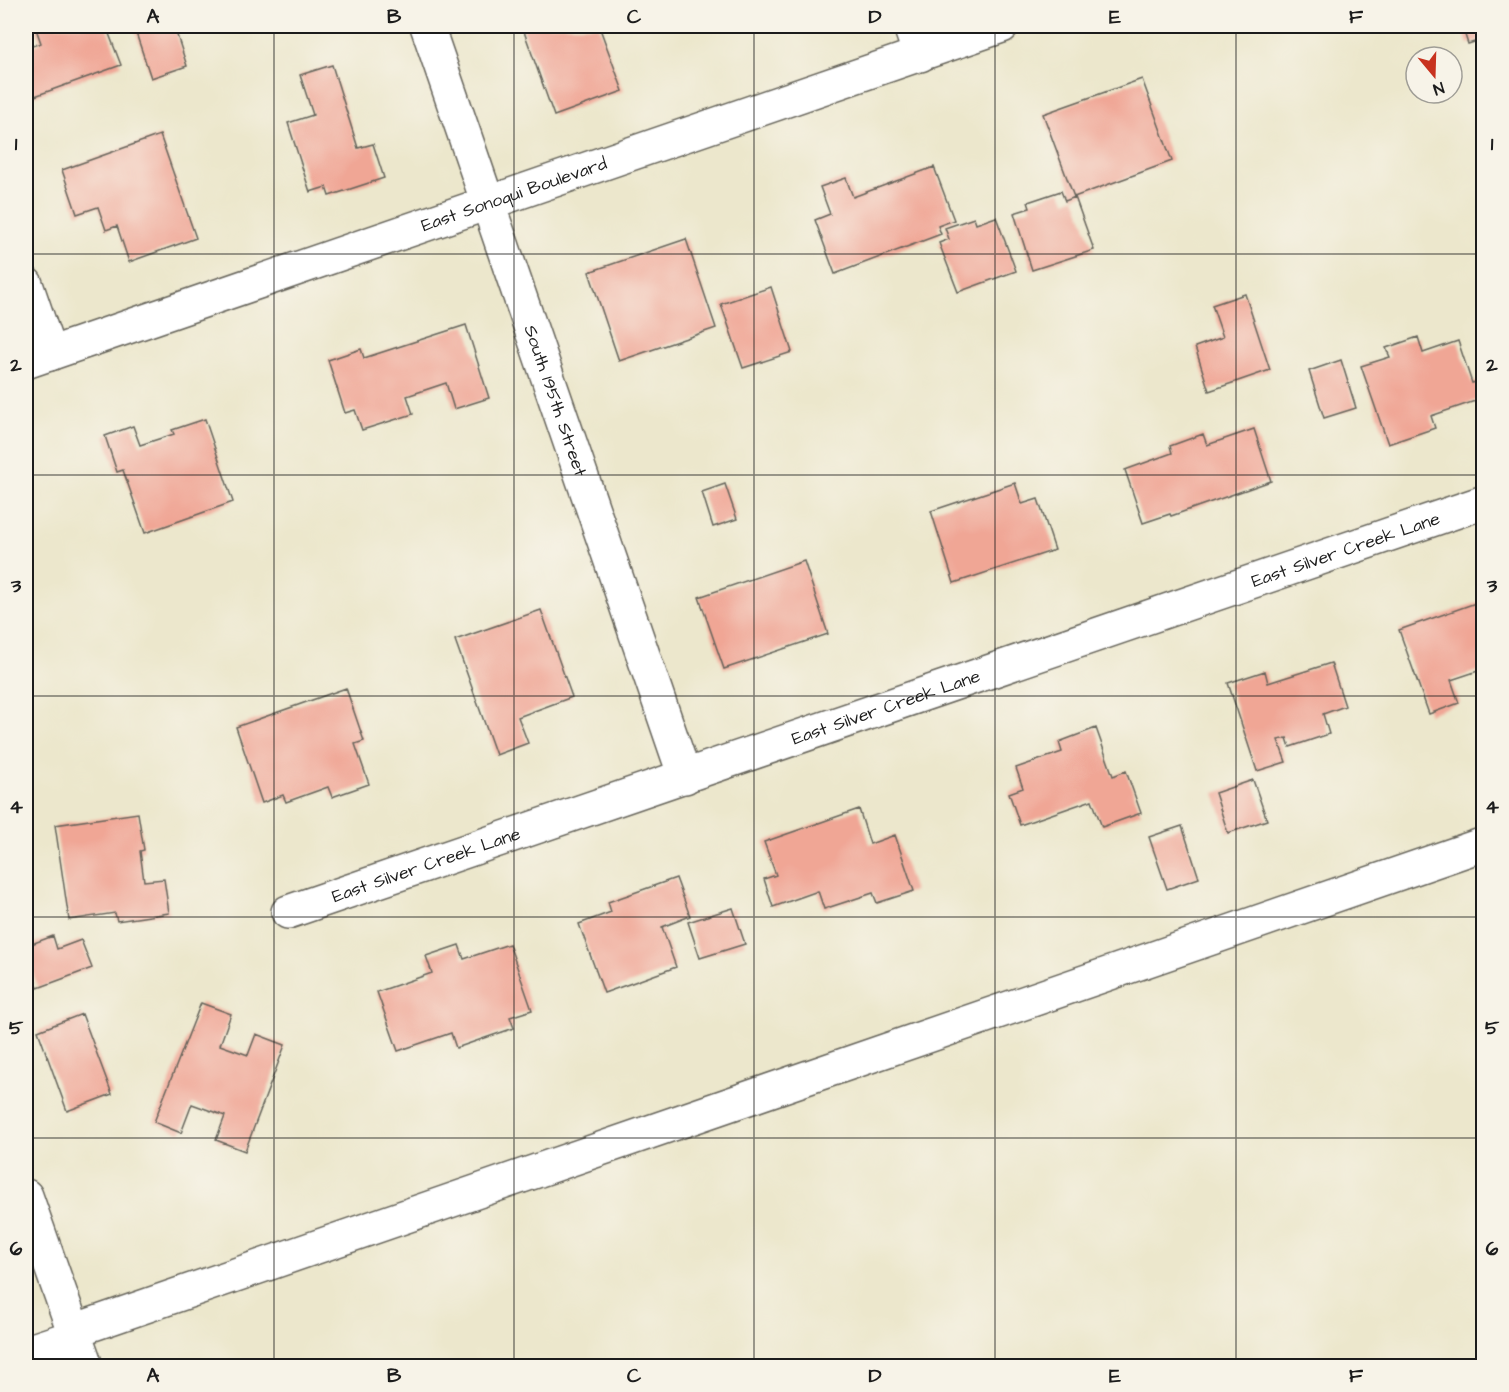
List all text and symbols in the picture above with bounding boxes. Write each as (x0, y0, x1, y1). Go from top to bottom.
text: A (147, 3, 160, 31)
text: B (387, 3, 402, 31)
text: C (627, 3, 642, 31)
text: D (869, 3, 882, 31)
text: E (1109, 3, 1121, 31)
text: F (1349, 3, 1364, 31)
north arrow (1404, 45, 1464, 105)
text: N (1430, 76, 1447, 100)
text: 1 (15, 130, 18, 158)
text: 1 (1491, 130, 1494, 158)
street label: East Sonoqui Boulevard (418, 150, 610, 238)
street label: South 195th Street (518, 321, 593, 480)
text: 2 (9, 351, 22, 379)
text: 2 (1485, 351, 1498, 379)
street label: East Silver Creek Lane (1248, 505, 1443, 593)
text: 3 (10, 572, 22, 600)
text: 3 (1486, 572, 1498, 600)
street label: East Silver Creek Lane (788, 663, 984, 751)
text: 4 (9, 793, 23, 821)
text: 4 (1485, 793, 1499, 821)
street label: East Silver Creek Lane (329, 821, 524, 909)
text: 5 (9, 1014, 24, 1042)
text: 5 (1485, 1014, 1500, 1042)
text: 6 (10, 1235, 23, 1263)
text: 6 (1486, 1235, 1499, 1263)
text: A (147, 1362, 160, 1390)
text: B (387, 1362, 402, 1390)
text: C (627, 1362, 642, 1390)
text: D (869, 1362, 882, 1390)
text: E (1109, 1362, 1121, 1390)
text: F (1349, 1362, 1364, 1390)

